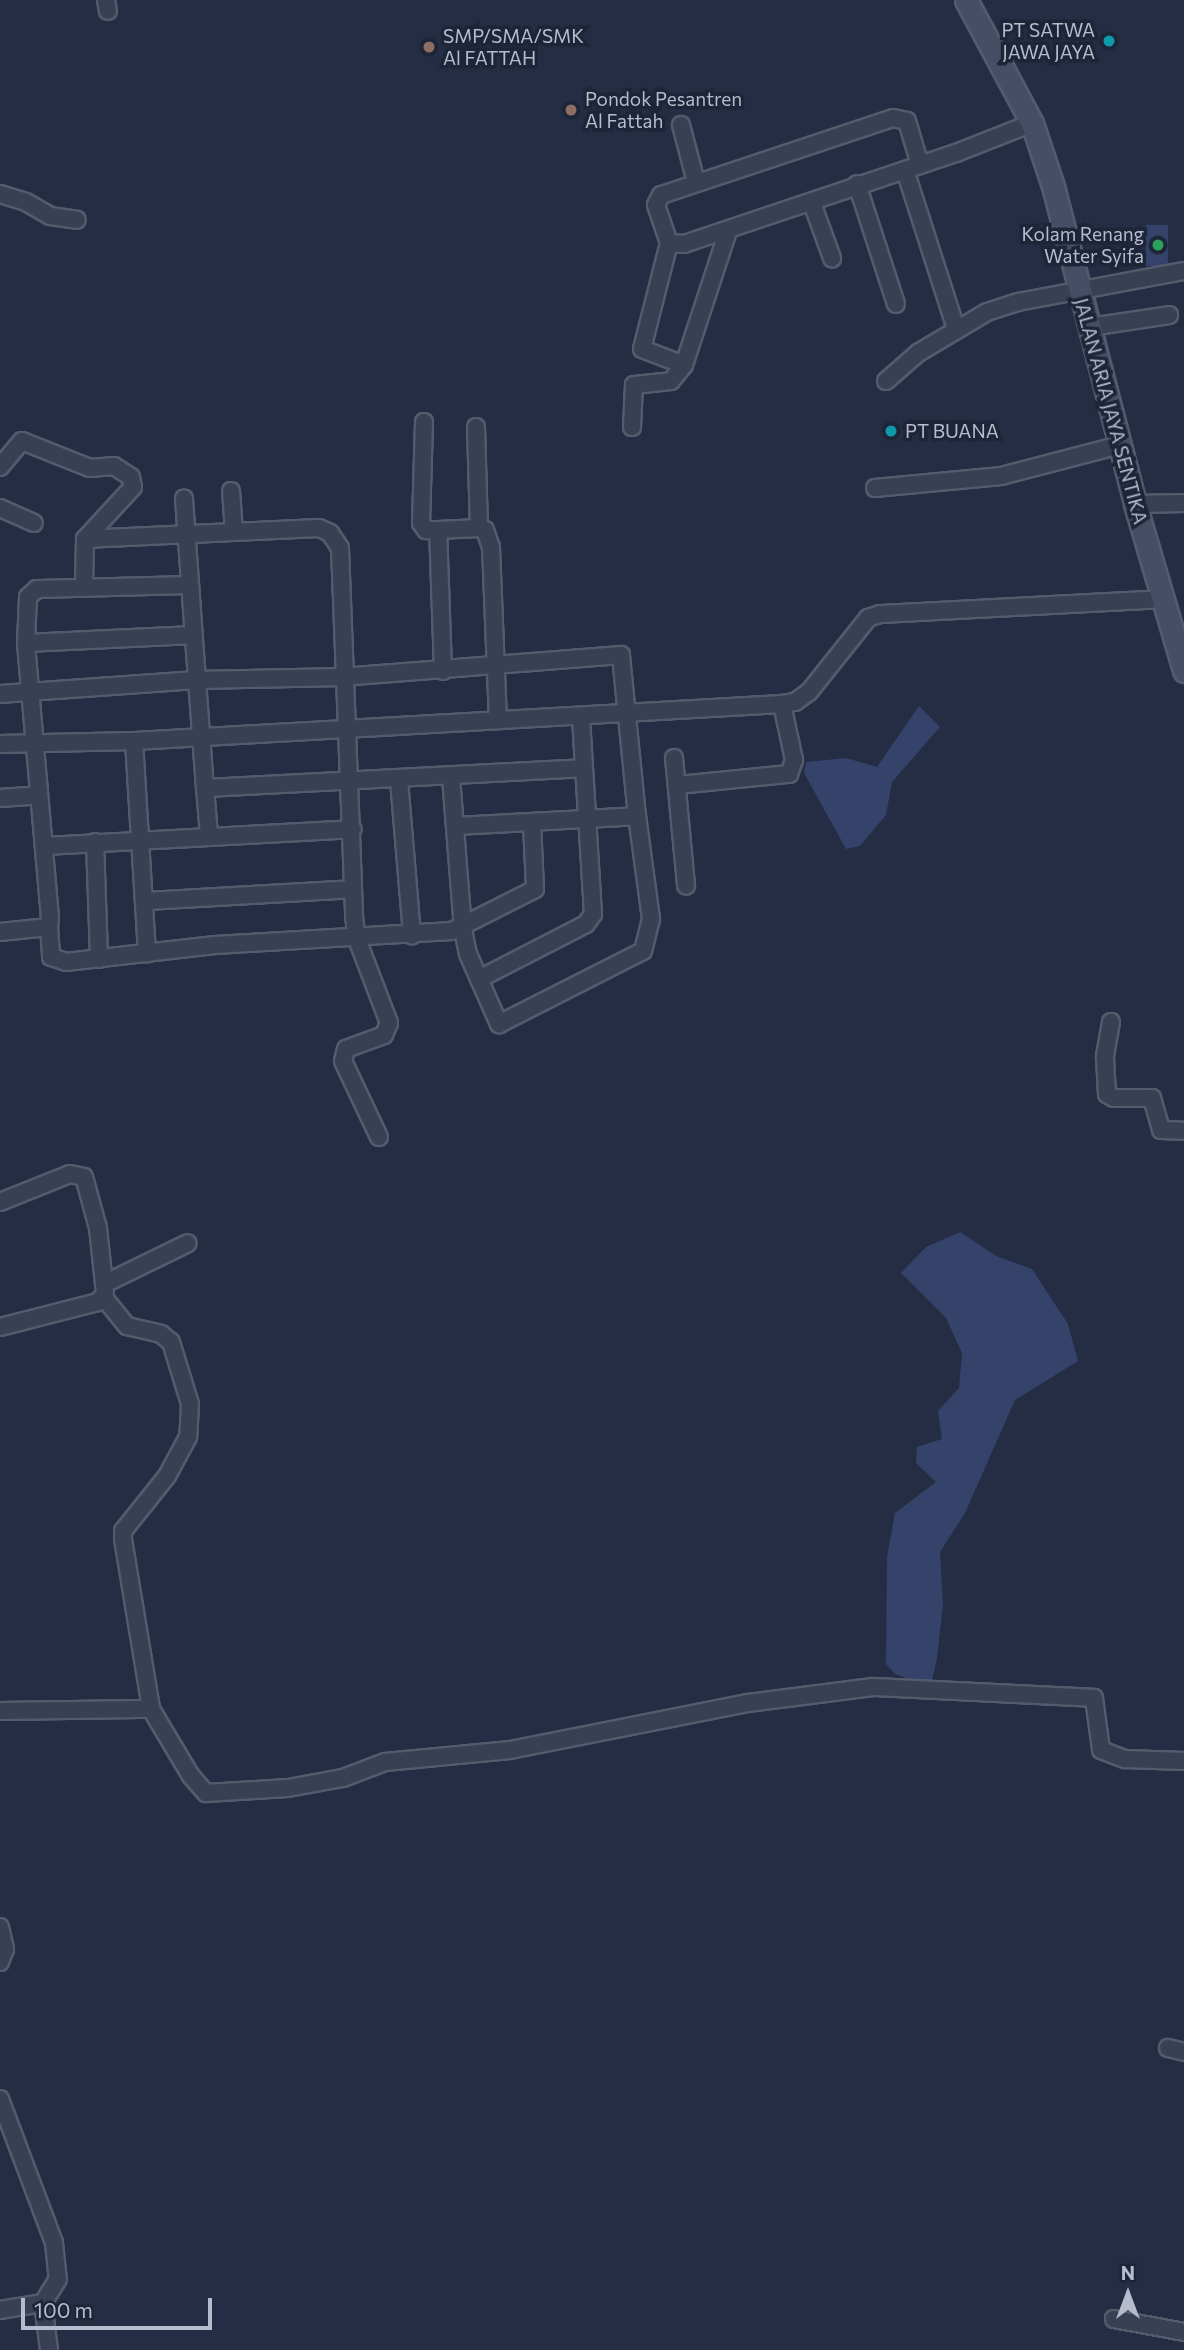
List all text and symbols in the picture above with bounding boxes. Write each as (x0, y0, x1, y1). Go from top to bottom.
place label: PT SATWA JAWA JAYA (1001, 19, 1095, 63)
place label: SMP/SMA/SMK Al FATTAH (443, 25, 584, 69)
marker: PT SATWA JAWA JAYA (1101, 33, 1117, 49)
marker: SMP/SMA/SMK Al FATTAH (421, 39, 437, 55)
place label: Pondok Pesantren Al Fattah (585, 88, 742, 132)
marker: Pondok Pesantren Al Fattah (563, 102, 579, 118)
place label: Kolam Renang Water Syifa (1021, 223, 1144, 267)
marker: Kolam Renang Water Syifa (1150, 237, 1166, 253)
street label: JALAN ARIA JAYA SENTIKA (1070, 296, 1152, 526)
place label: PT BUANA (905, 420, 999, 442)
marker: PT BUANA (883, 423, 899, 439)
north arrow (1093, 2259, 1163, 2329)
text: N (1121, 2261, 1135, 2284)
scale bar (24, 2284, 215, 2328)
text: 100 m (34, 2297, 93, 2322)

